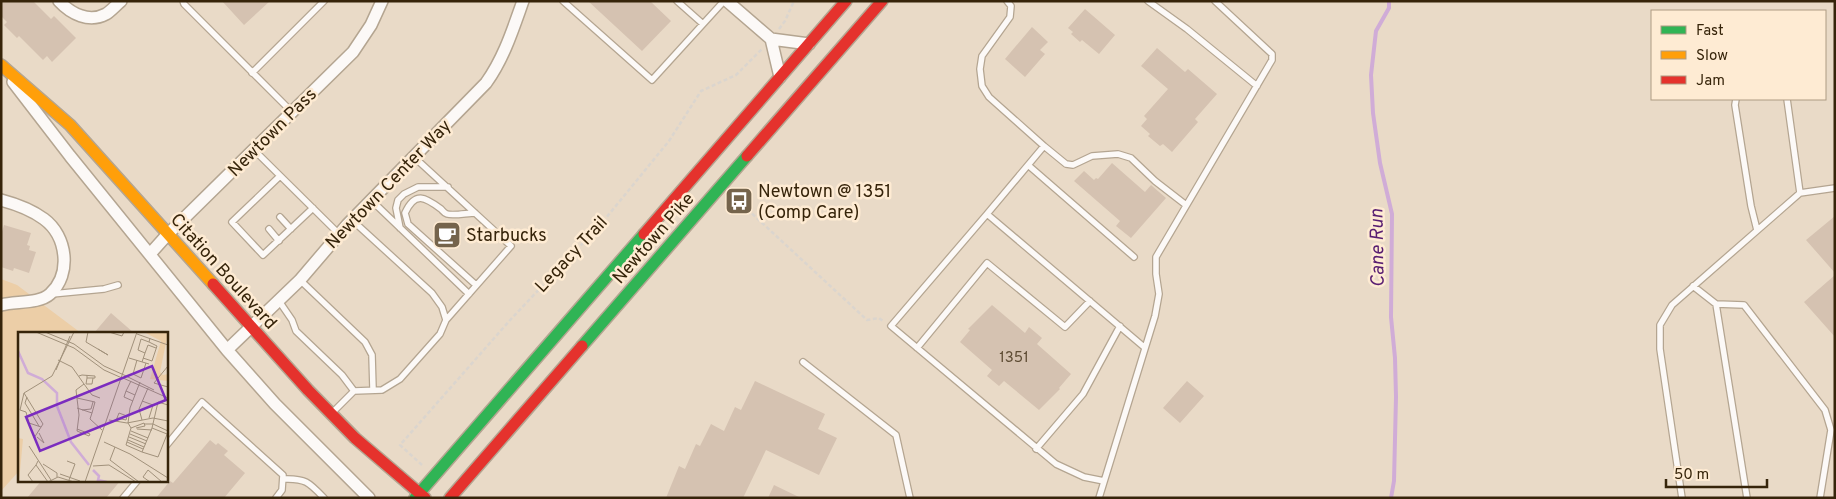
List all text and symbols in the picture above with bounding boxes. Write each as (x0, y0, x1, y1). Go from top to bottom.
legend (1651, 10, 1826, 100)
text: Fast (1696, 22, 1724, 41)
text: Slow (1696, 47, 1728, 66)
text: Jam (1696, 72, 1725, 91)
street label: Newtown Pass (224, 84, 322, 182)
street label: Newtown Center Way (321, 115, 457, 255)
place label: Newtown @ 1351 (Comp Care) (758, 181, 891, 225)
bus stop icon: Newtown @ 1351 (Comp Care) (724, 186, 754, 216)
street label: Newtown Pike (608, 189, 700, 289)
water label: Cane Run (1365, 208, 1391, 288)
street label: Citation Boulevard (165, 209, 281, 335)
street label: Legacy Trail (531, 212, 613, 298)
cafe icon: Starbucks (432, 220, 462, 250)
place label: Starbucks (466, 225, 547, 248)
inset map (18, 332, 168, 482)
house number: 1351 (999, 349, 1029, 368)
scale bar (1666, 456, 1767, 488)
text: 50 m (1674, 466, 1709, 485)

